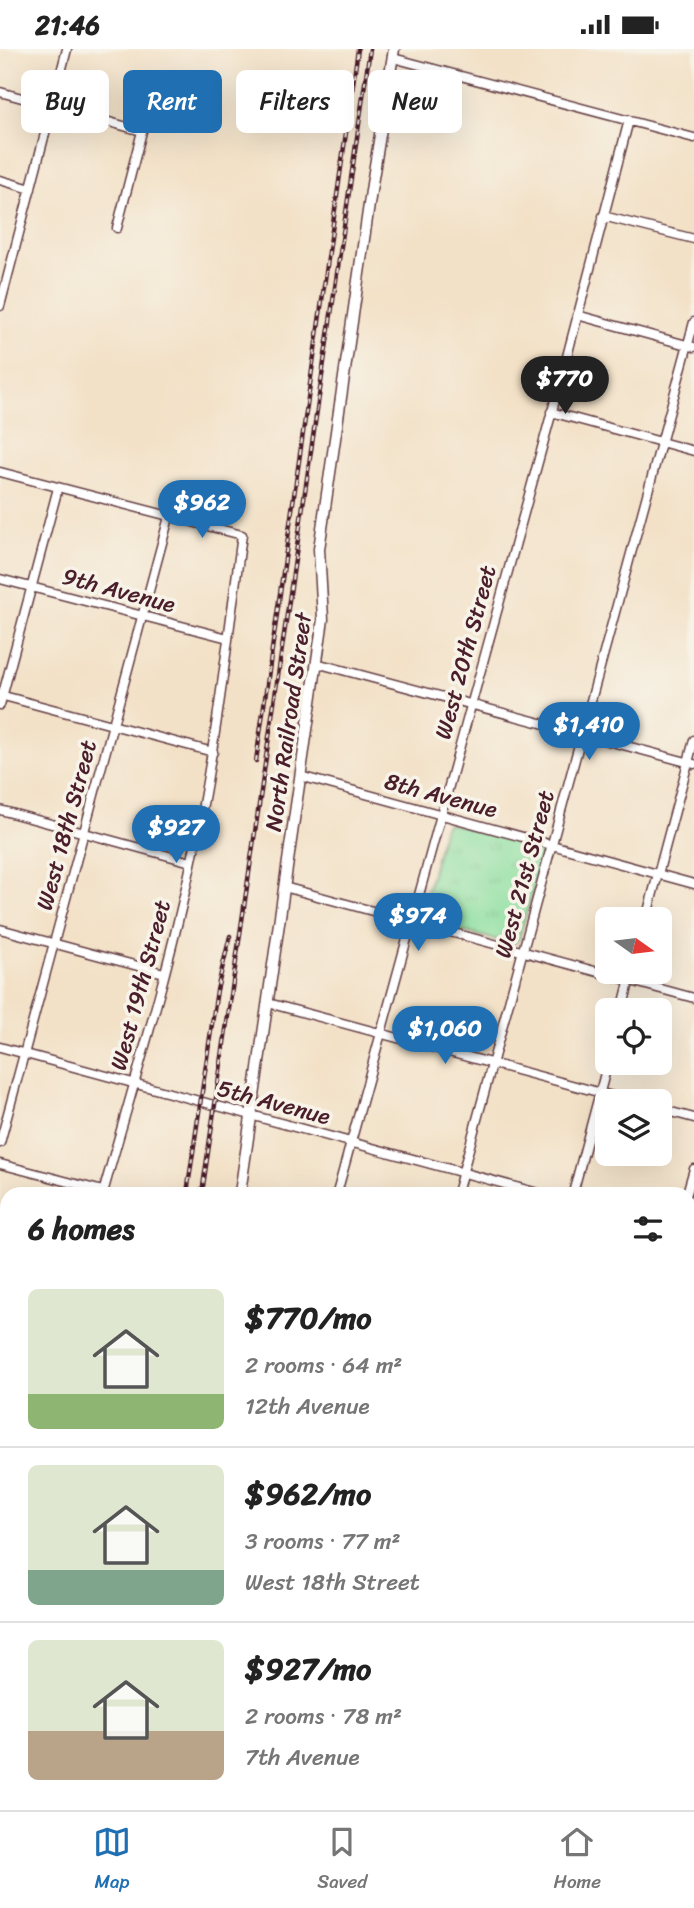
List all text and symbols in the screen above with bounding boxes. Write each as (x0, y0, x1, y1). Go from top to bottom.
text: 21:46 (35, 2, 100, 48)
chip: Buy (21, 70, 109, 133)
chip: Rent (123, 70, 222, 133)
chip: Filters (236, 70, 354, 133)
chip: New (368, 70, 462, 133)
pin: $770 (524, 357, 606, 416)
text: $770 (537, 358, 593, 399)
pin: $962 (161, 481, 243, 540)
text: $962 (174, 482, 230, 523)
street label: 9th Avenue (58, 556, 180, 625)
street label: West 20th Street (423, 560, 508, 744)
street label: North Railroad Street (253, 608, 324, 834)
pin: $1,410 (532, 703, 646, 762)
text: $1,410 (554, 704, 624, 745)
street label: West 18th Street (24, 735, 109, 915)
street label: 8th Avenue (380, 761, 502, 830)
street label: West 21st Street (482, 786, 567, 963)
pin: $927 (135, 805, 217, 865)
text: $927 (148, 807, 204, 848)
pin: $974 (377, 893, 459, 953)
street label: West 19th Street (98, 895, 183, 1075)
text: $974 (389, 895, 447, 936)
north arrow (595, 907, 672, 983)
map controls (595, 907, 672, 1166)
button: locate (595, 998, 672, 1075)
pin: $1,060 (388, 1007, 502, 1066)
text: $1,060 (408, 1008, 482, 1049)
street label: 5th Avenue (213, 1068, 335, 1137)
button: layers (595, 1089, 672, 1166)
text: 6 homes (28, 1202, 135, 1256)
icon: filters (629, 1210, 667, 1248)
text: $770/mo (245, 1291, 372, 1345)
icon: home (84, 1317, 168, 1401)
text: 2 rooms · 64 m² (245, 1345, 402, 1386)
text: 12th Avenue (245, 1386, 370, 1427)
text: $962/mo (245, 1467, 371, 1521)
icon: home (84, 1493, 168, 1577)
text: 3 rooms · 77 m² (245, 1521, 401, 1562)
text: West 18th Street (245, 1562, 420, 1603)
text: $927/mo (245, 1642, 371, 1696)
icon: home (84, 1668, 168, 1752)
text: 2 rooms · 78 m² (245, 1696, 402, 1737)
text: 7th Avenue (245, 1737, 360, 1778)
tab: Map (93, 1823, 131, 1898)
tab: Saved (317, 1823, 367, 1898)
tab: Home (553, 1823, 601, 1898)

